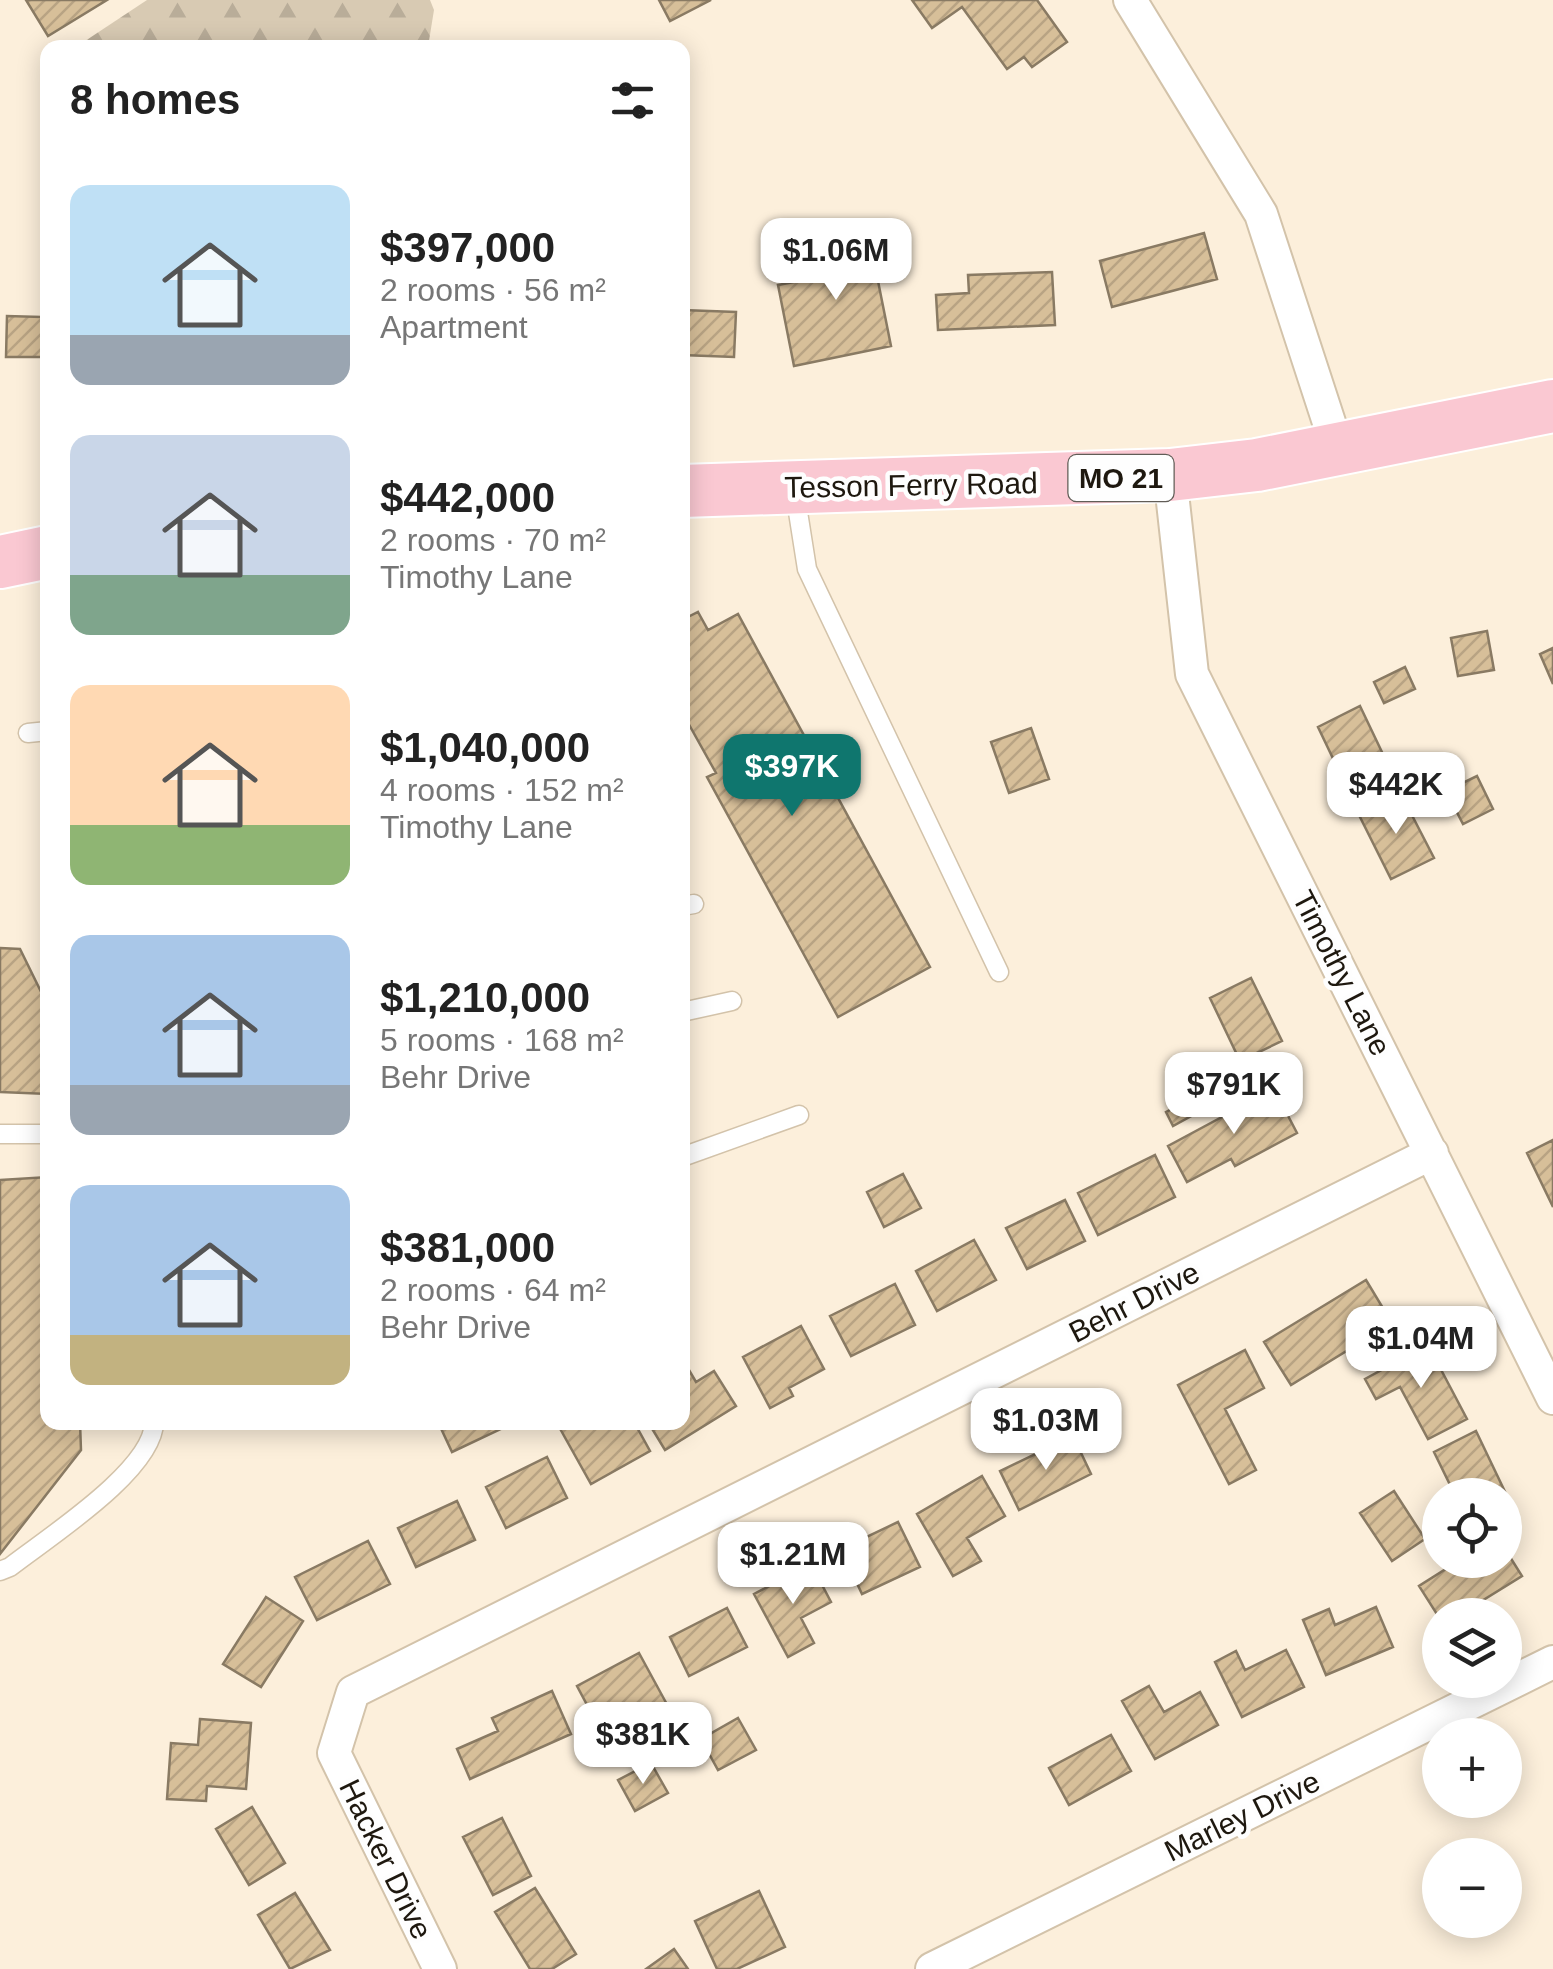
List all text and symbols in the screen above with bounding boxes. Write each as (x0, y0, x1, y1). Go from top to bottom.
icon: filters (605, 73, 660, 128)
text: 8 homes (70, 76, 240, 123)
pin: $1.06M (755, 218, 917, 303)
text: $397,000 (380, 224, 555, 271)
icon: home (150, 225, 270, 345)
text: $1.06M (783, 232, 889, 268)
text: 2 rooms · 56 m² (380, 272, 606, 308)
text: Apartment (380, 309, 528, 345)
road number: MO 21 (1068, 455, 1174, 501)
street label: Tesson Ferry Road (784, 466, 1038, 504)
text: $442,000 (380, 474, 555, 521)
icon: home (150, 475, 270, 595)
text: 2 rooms · 70 m² (380, 522, 606, 558)
text: Timothy Lane (380, 559, 573, 595)
text: $1,040,000 (380, 724, 590, 771)
icon: home (150, 725, 270, 845)
pin: $397K (722, 734, 862, 819)
text: $397K (745, 748, 839, 784)
pin: $442K (1326, 752, 1466, 837)
text: $442K (1349, 766, 1443, 802)
text: 4 rooms · 152 m² (380, 772, 624, 808)
text: Timothy Lane (380, 809, 573, 845)
street label: Timothy Lane (1286, 885, 1398, 1061)
text: $1,210,000 (380, 974, 590, 1021)
icon: home (150, 975, 270, 1095)
text: 5 rooms · 168 m² (380, 1022, 624, 1058)
pin: $791K (1164, 1052, 1304, 1137)
text: Behr Drive (380, 1059, 531, 1095)
text: $791K (1187, 1066, 1281, 1102)
text: $381,000 (380, 1224, 555, 1271)
icon: home (150, 1225, 270, 1345)
street label: Behr Drive (1063, 1255, 1205, 1349)
text: 2 rooms · 64 m² (380, 1272, 606, 1308)
pin: $1.04M (1340, 1306, 1502, 1391)
text: Behr Drive (380, 1309, 531, 1345)
text: $1.04M (1368, 1320, 1474, 1356)
pin: $1.03M (965, 1388, 1127, 1473)
text: $1.03M (993, 1402, 1099, 1438)
map controls (1422, 1478, 1522, 1938)
button: locate (1422, 1478, 1522, 1578)
pin: $1.21M (712, 1522, 874, 1607)
text: $1.21M (740, 1536, 846, 1572)
button: layers (1422, 1598, 1522, 1698)
pin: $381K (573, 1702, 713, 1787)
text: $381K (596, 1716, 690, 1752)
button: + (1422, 1718, 1522, 1818)
street label: Marley Drive (1159, 1764, 1325, 1868)
street label: Hacker Drive (333, 1774, 439, 1944)
button: − (1422, 1838, 1522, 1938)

